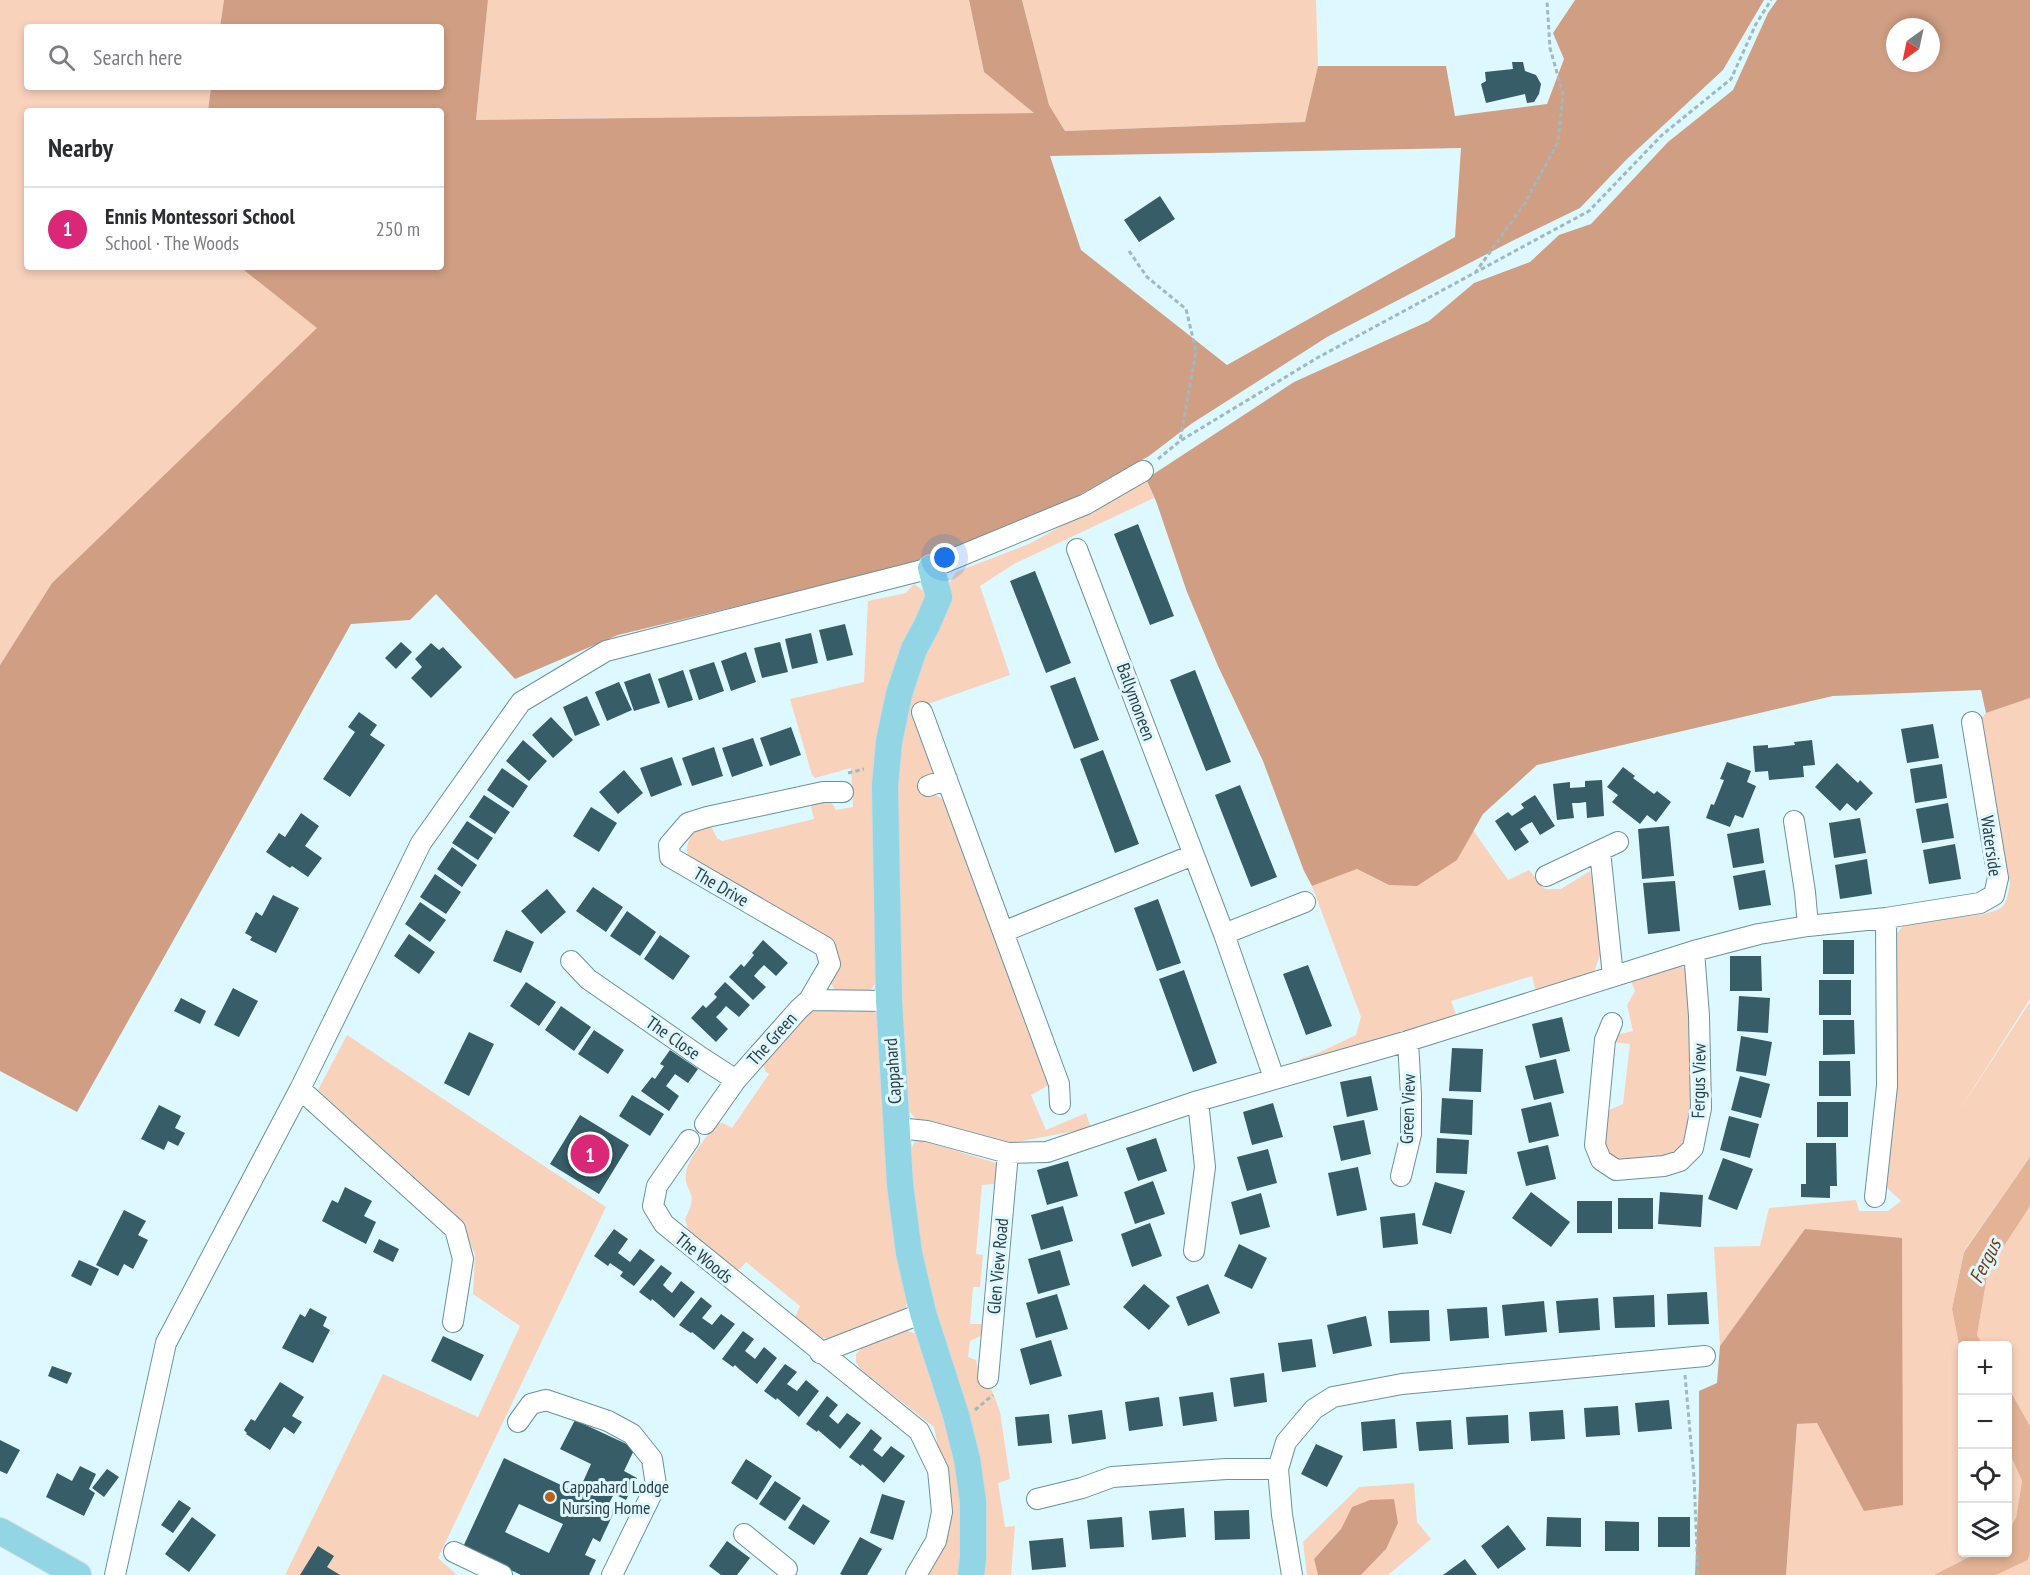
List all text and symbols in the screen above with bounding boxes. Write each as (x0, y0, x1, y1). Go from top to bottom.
north arrow (1886, 18, 1940, 72)
search box (24, 24, 444, 90)
icon: search (45, 41, 78, 74)
text: Search here (93, 43, 182, 71)
text: Nearby (48, 131, 113, 164)
text: Ennis Montessori School (105, 202, 295, 230)
text: 1 (63, 216, 72, 242)
text: 250 m (376, 216, 420, 242)
text: School · The Woods (105, 230, 239, 256)
your location (930, 543, 959, 572)
street label: Ballymoneen (1112, 660, 1161, 744)
street label: Waterside (1976, 814, 2007, 878)
street label: The Drive (690, 862, 753, 912)
street label: The Green (742, 1007, 801, 1070)
street label: The Close (642, 1011, 705, 1064)
street label: Cappahard (879, 1037, 906, 1105)
street label: Fergus View (1686, 1043, 1711, 1119)
street label: Green View (1395, 1073, 1420, 1144)
pin: 1 (570, 1132, 610, 1176)
street label: Glen View Road (982, 1217, 1013, 1315)
street label: The Woods (671, 1227, 738, 1288)
water label: Fergus (1963, 1233, 2008, 1287)
map controls (1958, 1341, 2012, 1557)
button: + (1958, 1341, 2012, 1395)
button: − (1958, 1395, 2012, 1449)
button: locate (1958, 1449, 2012, 1503)
place label: Cappahard Lodge Nursing Home (562, 1475, 669, 1519)
marker: Cappahard Lodge Nursing Home (543, 1490, 557, 1504)
button: layers (1958, 1503, 2012, 1557)

